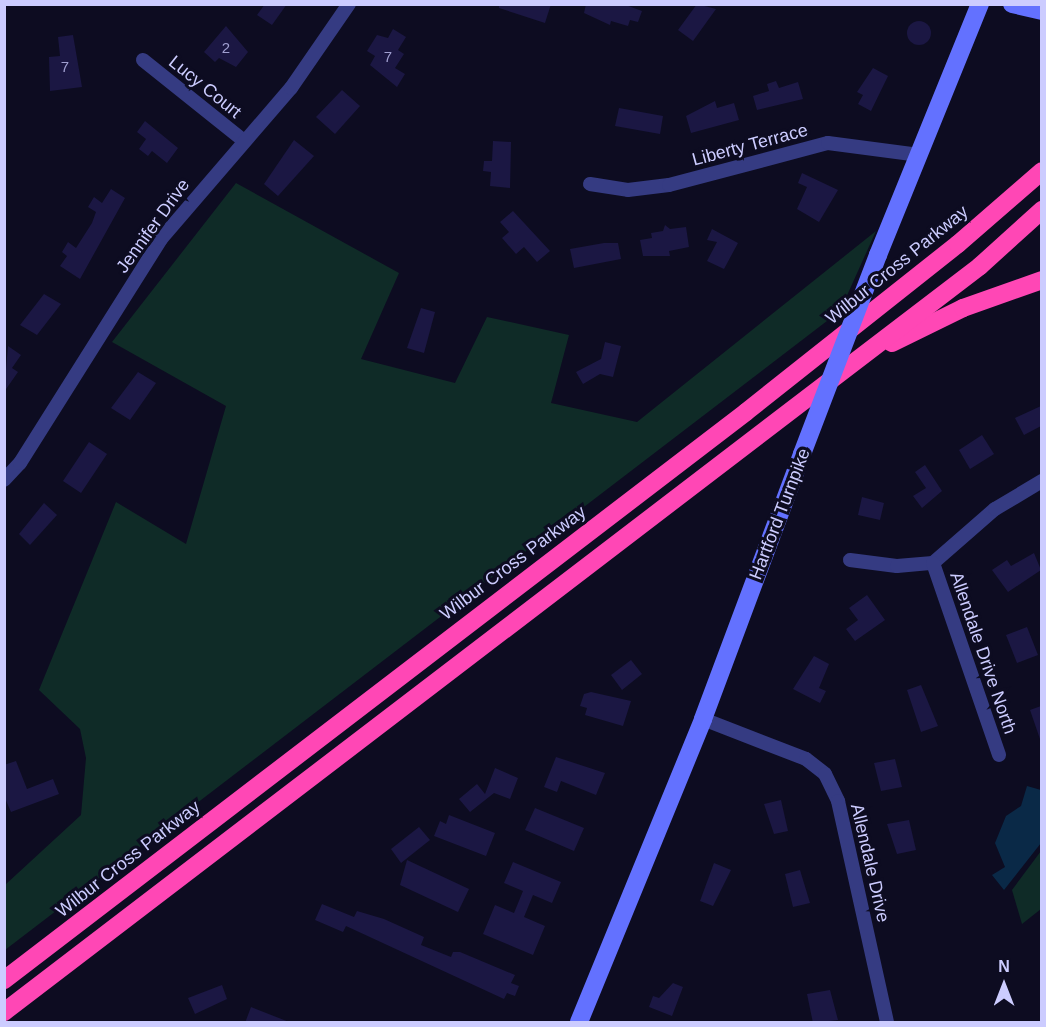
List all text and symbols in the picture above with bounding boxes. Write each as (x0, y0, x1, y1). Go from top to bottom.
house number: 2 (222, 39, 230, 57)
house number: 7 (384, 48, 392, 66)
street label: Lucy Court (164, 51, 246, 123)
house number: 7 (61, 58, 69, 76)
street label: Liberty Terrace (690, 119, 810, 171)
street label: Jennifer Drive (112, 175, 194, 277)
street label: Wilbur Cross Parkway (821, 201, 973, 329)
street label: Hartford Turnpike (745, 445, 815, 583)
street label: Wilbur Cross Parkway (436, 501, 590, 625)
street label: Allendale Drive North (945, 569, 1021, 737)
street label: Wilbur Cross Parkway (52, 796, 204, 922)
street label: Allendale Drive (846, 802, 894, 924)
north arrow (974, 955, 1034, 1015)
text: N (998, 958, 1010, 975)

